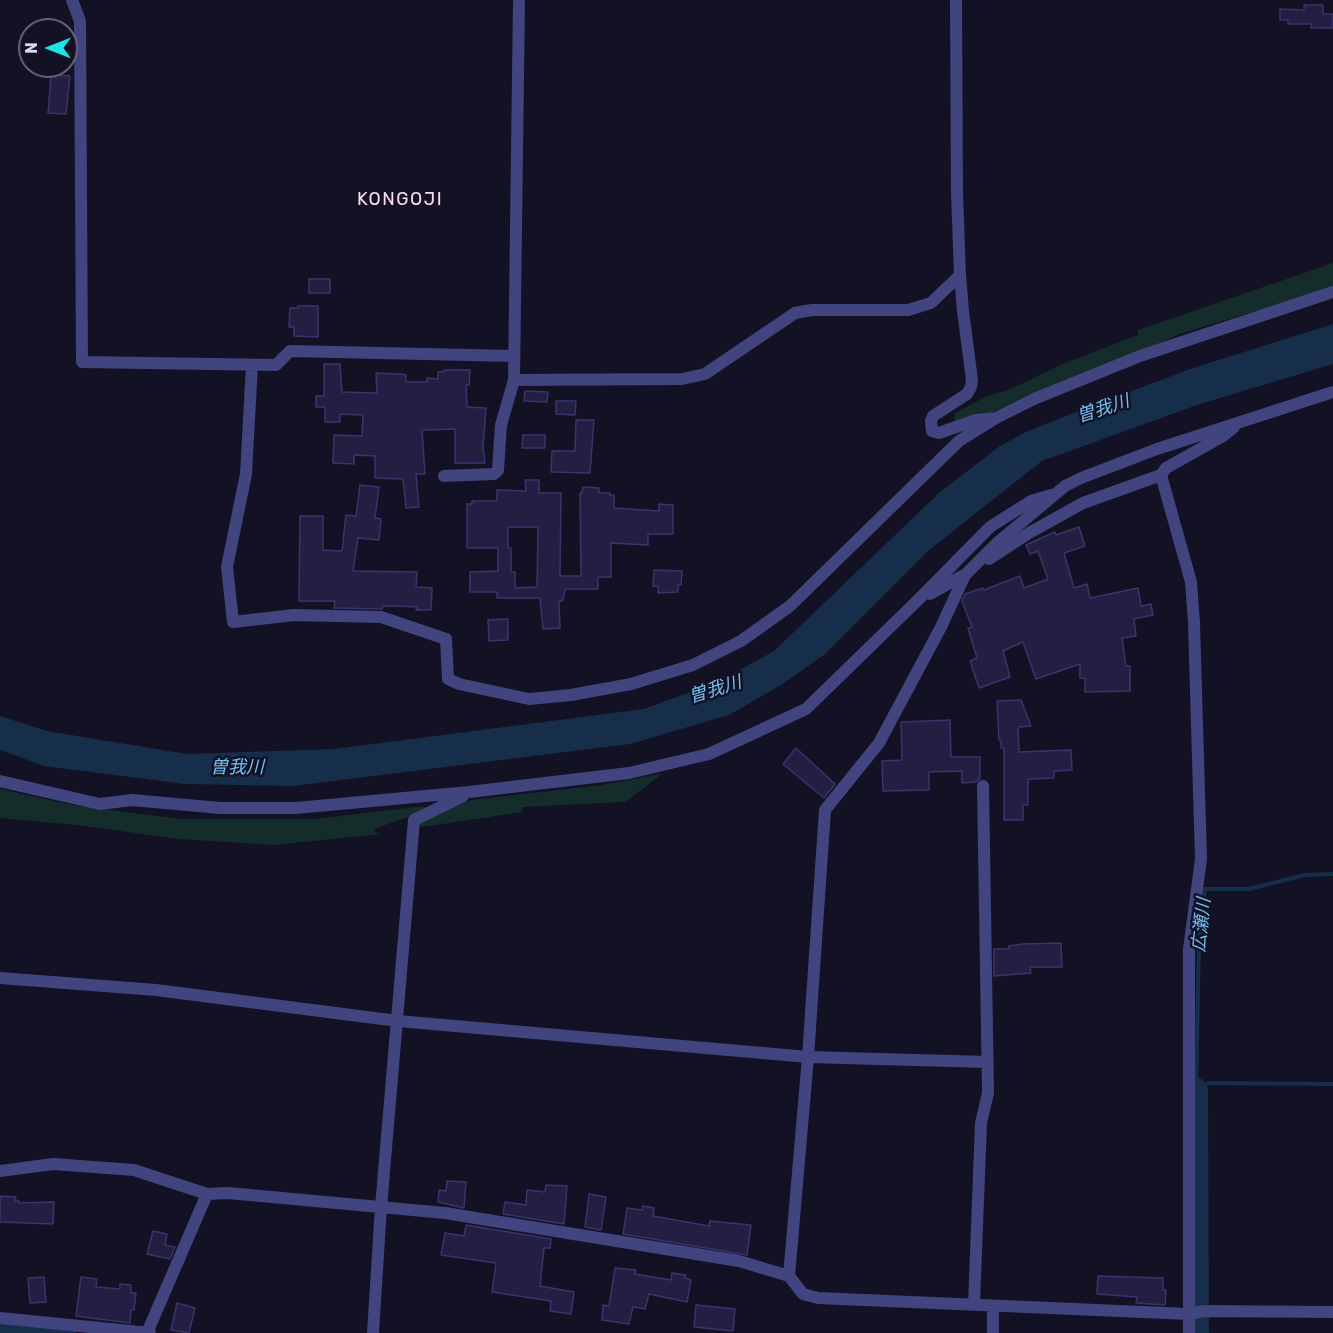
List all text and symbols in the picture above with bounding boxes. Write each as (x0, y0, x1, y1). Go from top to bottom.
north arrow (18, 18, 78, 78)
text: N (22, 42, 41, 54)
district label: KONGOJI (357, 189, 443, 211)
water label: 曽我川 (1074, 390, 1132, 428)
water label: 曽我川 (686, 672, 744, 708)
water label: 曽我川 (210, 757, 264, 779)
water label: 広瀬川 (1188, 897, 1216, 953)

